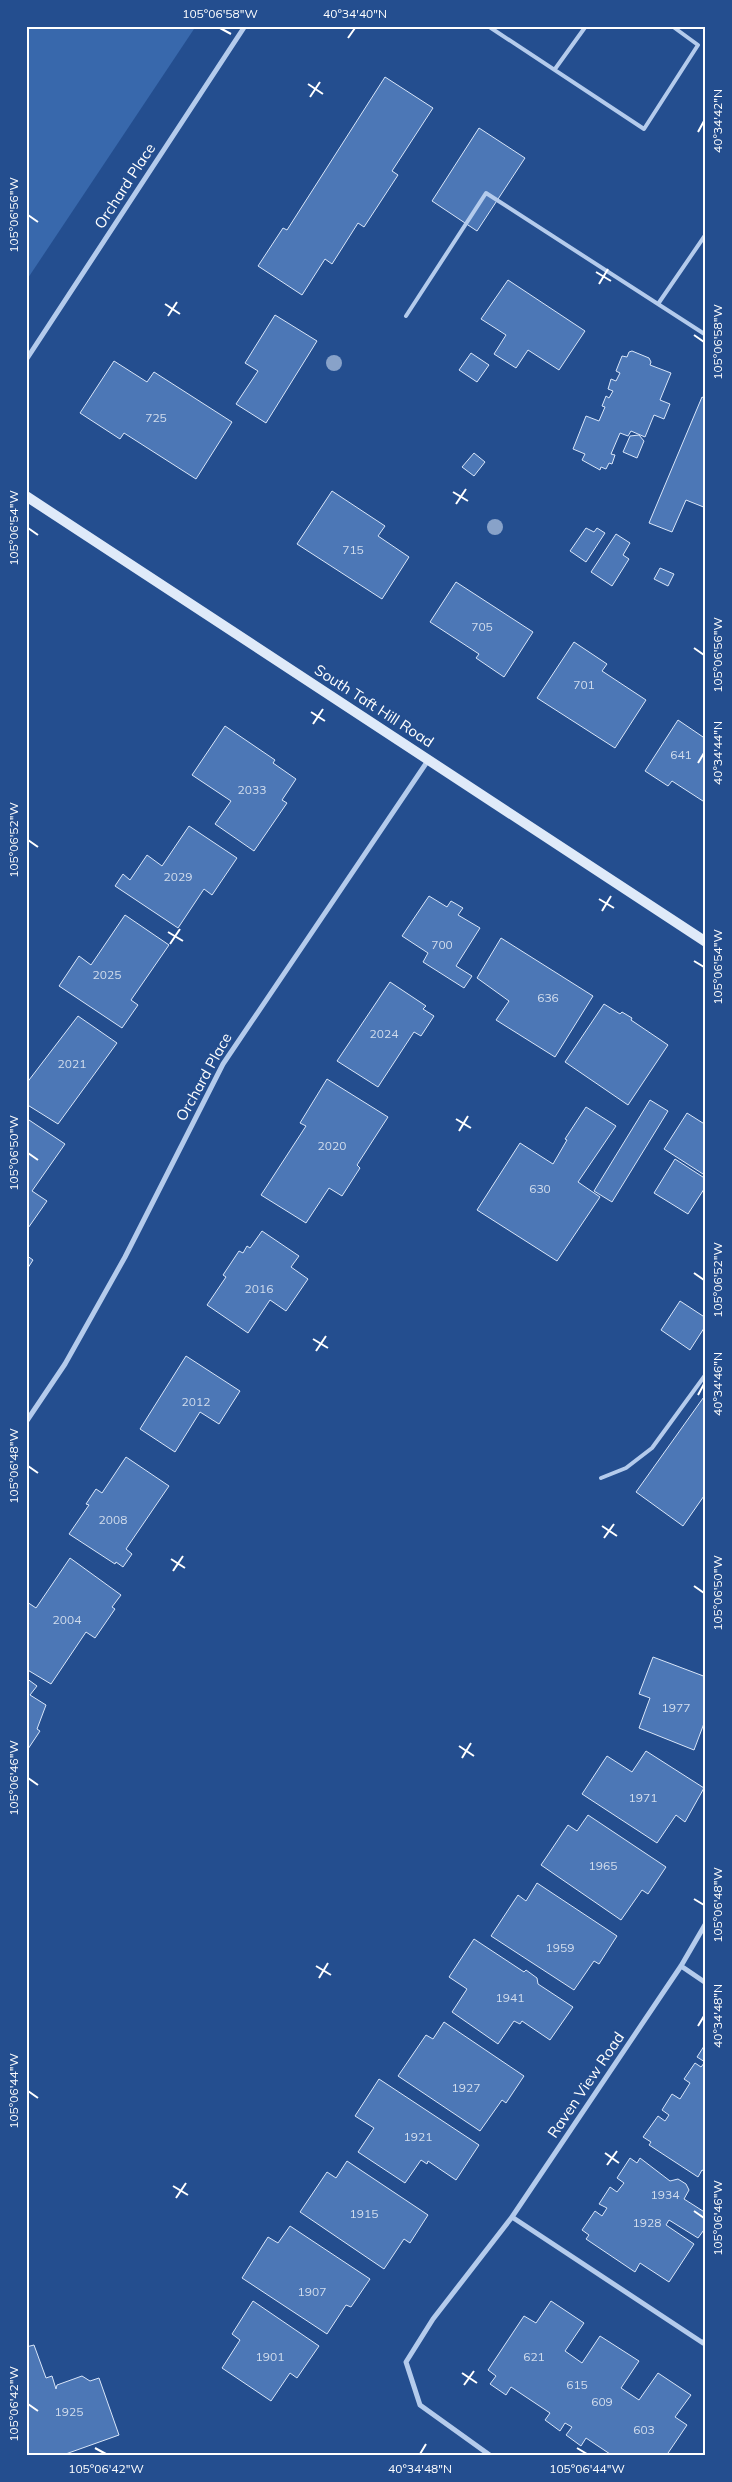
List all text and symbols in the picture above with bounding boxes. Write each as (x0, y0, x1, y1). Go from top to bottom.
text: 105°06'58"W (182, 6, 258, 21)
text: 40°34'40"N (323, 6, 387, 21)
text: 40°34'42"N (710, 89, 725, 153)
street label: Orchard Place (90, 139, 159, 232)
text: 105°06'56"W (6, 177, 21, 253)
text: 105°06'58"W (710, 304, 725, 380)
house number: 725 (145, 410, 167, 425)
text: 105°06'54"W (6, 490, 21, 566)
house number: 715 (342, 542, 364, 557)
text: 105°06'56"W (710, 617, 725, 693)
house number: 705 (471, 619, 493, 634)
street label: South Taft Hill Road (311, 660, 437, 751)
house number: 701 (573, 677, 595, 692)
text: 40°34'44"N (710, 721, 725, 785)
house number: 641 (670, 747, 692, 762)
house number: 2033 (238, 782, 266, 797)
text: 105°06'52"W (6, 802, 21, 878)
house number: 2029 (164, 869, 192, 884)
text: 105°06'54"W (710, 929, 725, 1005)
house number: 700 (431, 937, 453, 952)
house number: 2025 (93, 967, 121, 982)
house number: 636 (537, 990, 559, 1005)
house number: 2024 (370, 1026, 398, 1041)
street label: Orchard Place (171, 1029, 236, 1124)
house number: 2021 (58, 1056, 86, 1071)
text: 105°06'50"W (6, 1115, 21, 1191)
house number: 2020 (318, 1138, 346, 1153)
house number: 630 (529, 1181, 551, 1196)
text: 105°06'52"W (710, 1242, 725, 1318)
house number: 2016 (245, 1281, 273, 1296)
text: 40°34'46"N (710, 1352, 725, 1416)
house number: 2012 (182, 1394, 210, 1409)
text: 105°06'48"W (6, 1428, 21, 1504)
house number: 2008 (99, 1512, 127, 1527)
text: 105°06'50"W (710, 1555, 725, 1631)
house number: 2004 (53, 1612, 81, 1627)
house number: 1977 (662, 1700, 690, 1715)
text: 105°06'46"W (6, 1740, 21, 1816)
house number: 1971 (629, 1790, 657, 1805)
house number: 1965 (589, 1858, 617, 1873)
text: 105°06'48"W (710, 1867, 725, 1943)
house number: 1959 (546, 1940, 574, 1955)
text: 40°34'48"N (710, 1984, 725, 2048)
house number: 1941 (496, 1990, 524, 2005)
street label: Raven View Road (543, 2028, 628, 2141)
text: 105°06'44"W (6, 2053, 21, 2129)
house number: 1927 (452, 2080, 480, 2095)
house number: 1921 (404, 2129, 432, 2144)
text: 105°06'46"W (710, 2180, 725, 2256)
house number: 1934 (651, 2187, 679, 2202)
house number: 1915 (350, 2206, 378, 2221)
house number: 1928 (633, 2215, 661, 2230)
house number: 1907 (298, 2284, 326, 2299)
house number: 1901 (256, 2349, 284, 2364)
house number: 621 (523, 2349, 545, 2364)
text: 105°06'42"W (6, 2366, 21, 2442)
house number: 615 (566, 2377, 588, 2392)
house number: 609 (591, 2394, 613, 2409)
house number: 1925 (55, 2404, 83, 2419)
house number: 603 (633, 2422, 655, 2437)
text: 105°06'42"W (68, 2461, 144, 2476)
text: 40°34'48"N (388, 2461, 452, 2476)
text: 105°06'44"W (549, 2461, 625, 2476)

